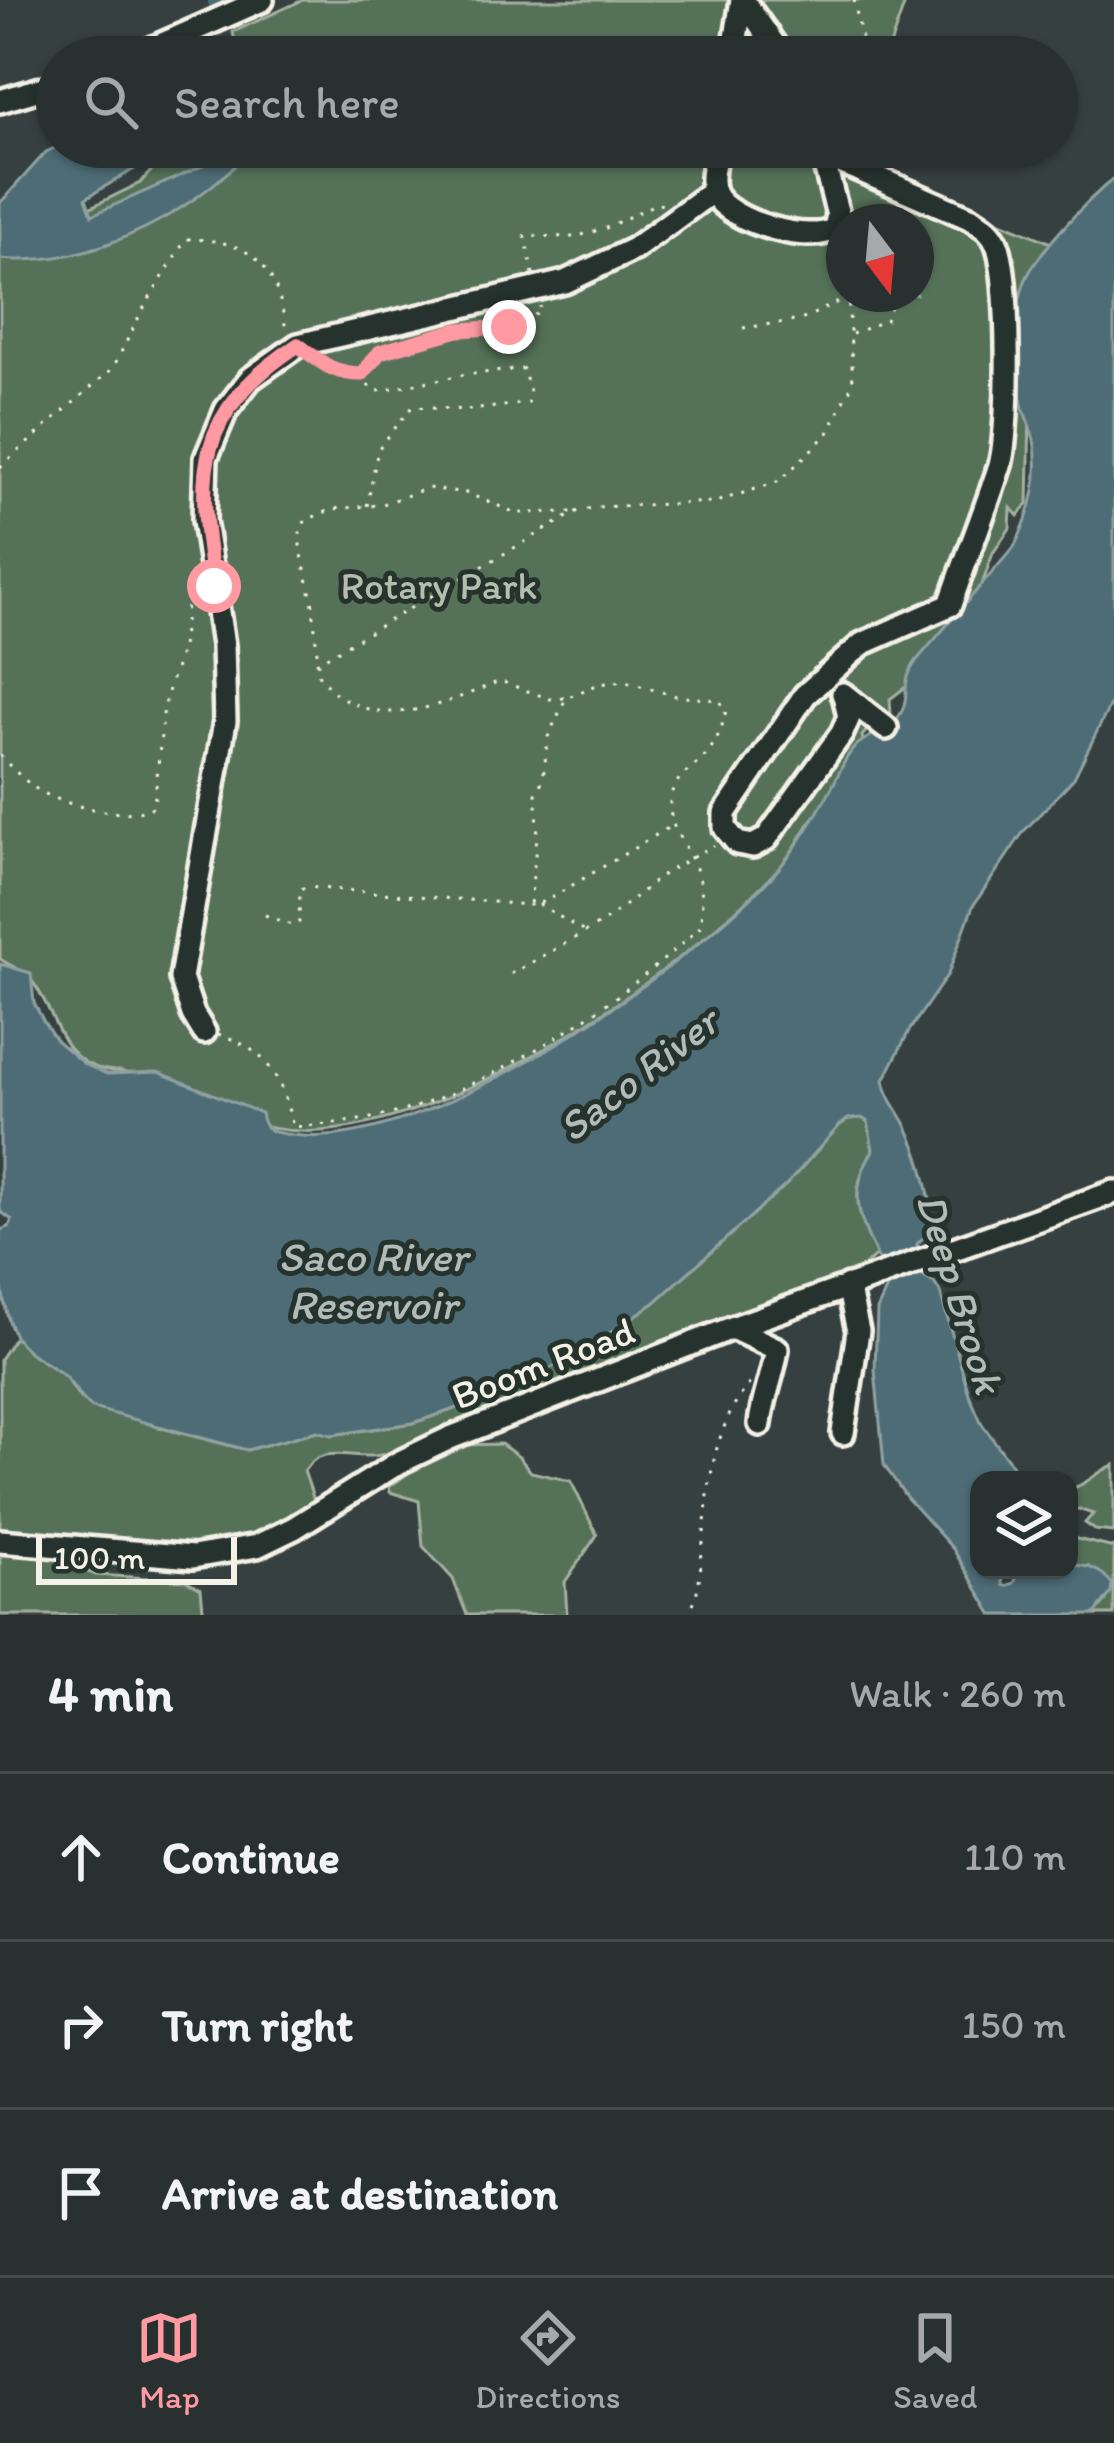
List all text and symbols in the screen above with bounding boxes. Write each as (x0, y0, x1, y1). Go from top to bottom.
search box (36, 36, 1078, 168)
icon: search (78, 69, 144, 135)
text: Search here (174, 75, 400, 129)
north arrow (826, 204, 934, 312)
route end (482, 300, 536, 354)
route start (187, 559, 241, 613)
park label: Rotary Park (341, 562, 537, 609)
water label: Saco River (548, 993, 732, 1152)
water label: Deep Brook (905, 1187, 1015, 1401)
water label: Saco River Reservoir (279, 1231, 472, 1330)
street label: Boom Road (445, 1307, 641, 1419)
map controls (970, 1471, 1078, 1579)
button: layers (970, 1471, 1078, 1579)
scale bar (36, 1531, 237, 1584)
text: 100 m (54, 1538, 145, 1577)
text: 4 min (48, 1663, 173, 1724)
text: Walk · 260 m (849, 1670, 1066, 1717)
icon: ahead (48, 1824, 114, 1890)
text: Continue (162, 1830, 340, 1884)
text: 110 m (964, 1833, 1066, 1880)
icon: right (48, 1992, 114, 2058)
text: Turn right (162, 1998, 353, 2052)
text: 150 m (962, 2001, 1066, 2048)
icon: arrive (48, 2160, 114, 2226)
text: Arrive at destination (162, 2166, 558, 2220)
tab: Map (136, 2305, 202, 2416)
tab: Directions (475, 2305, 620, 2416)
tab: Saved (893, 2305, 978, 2416)

